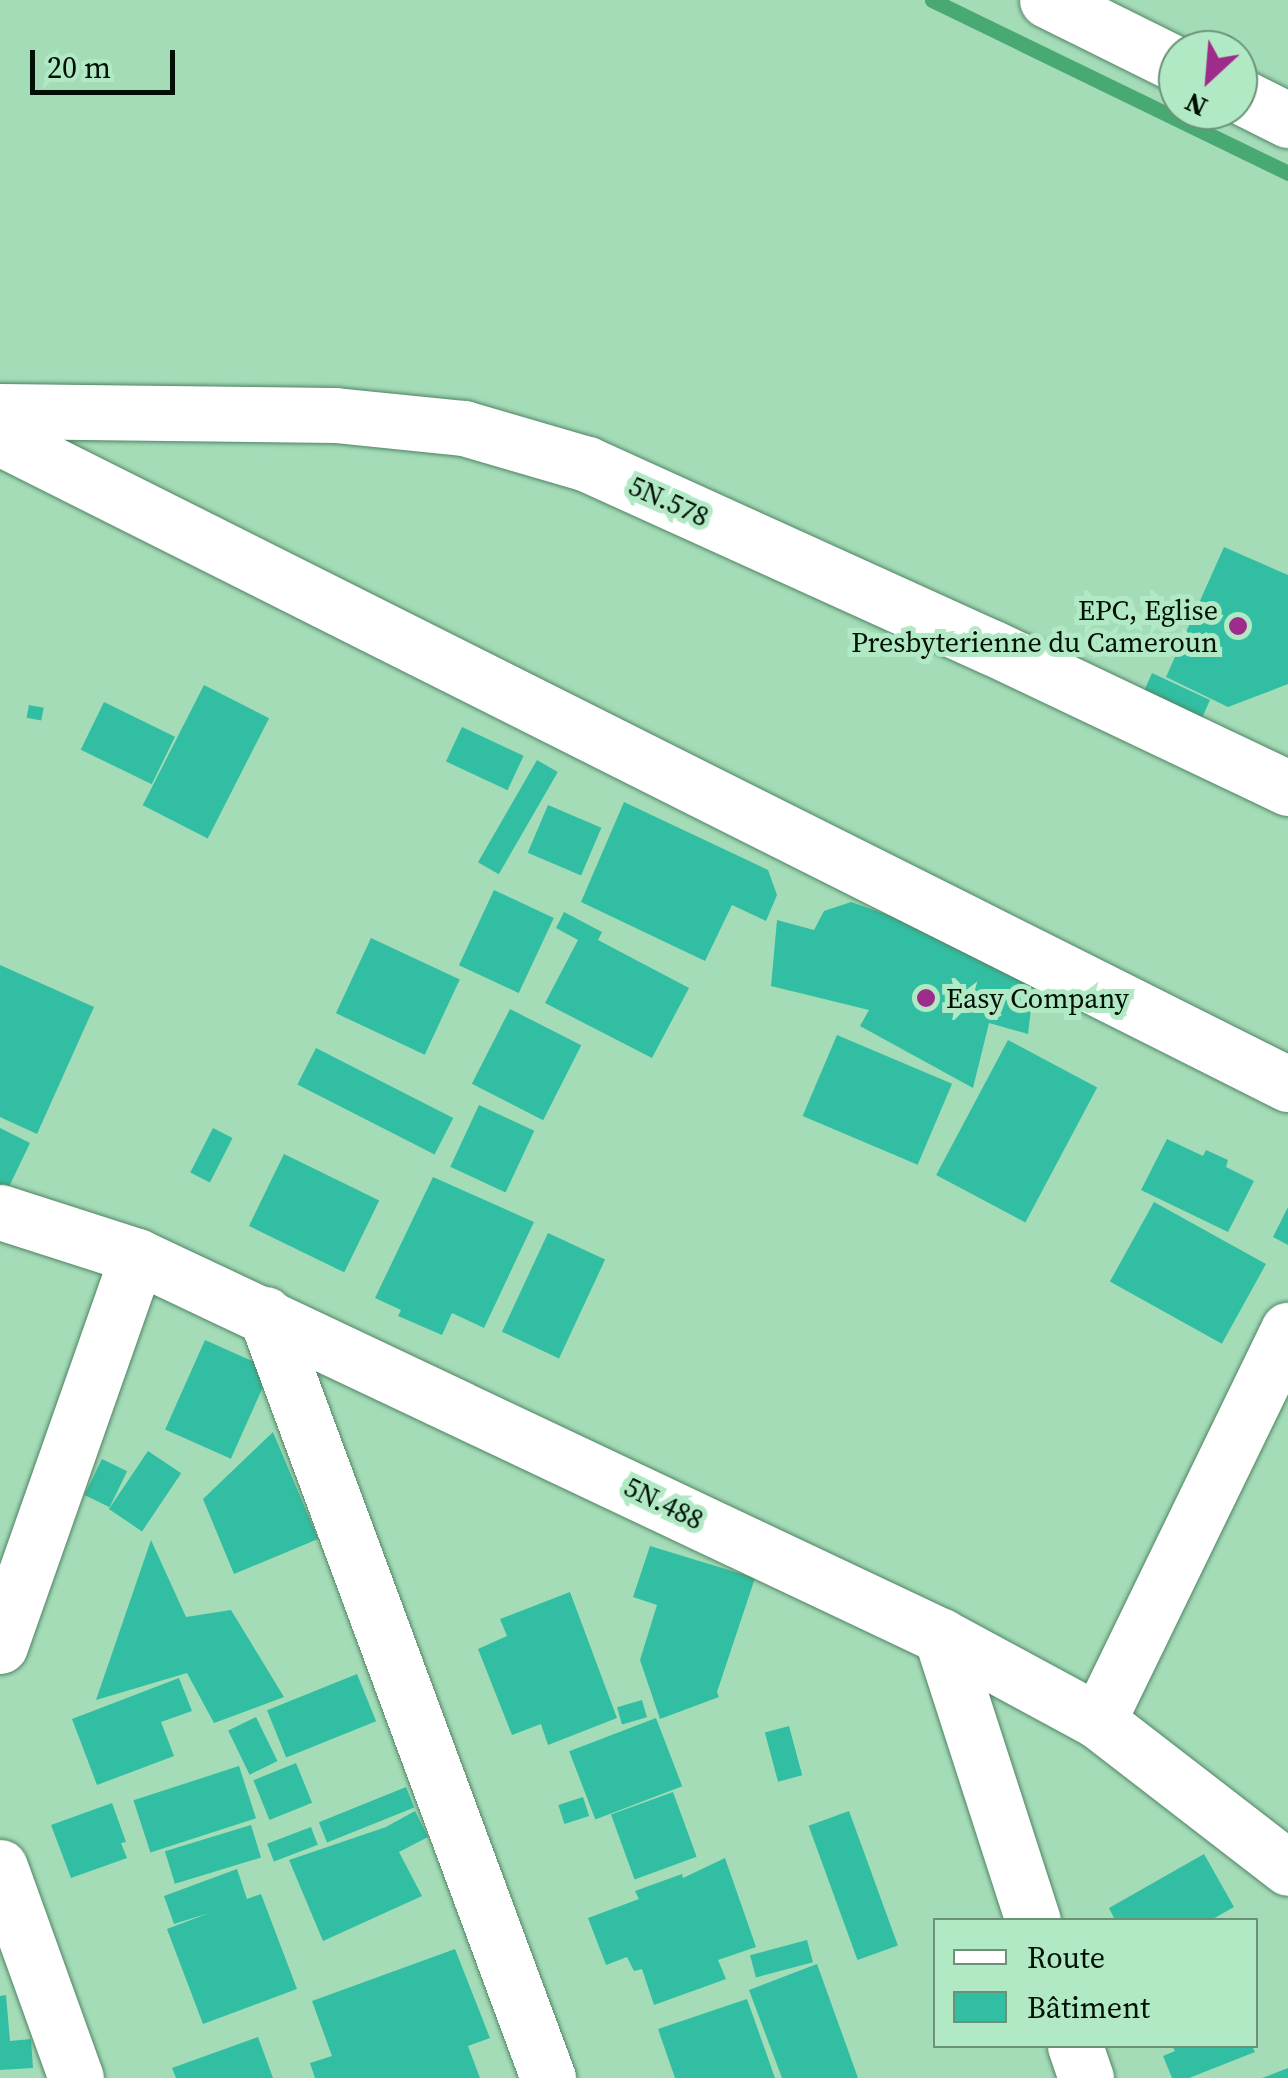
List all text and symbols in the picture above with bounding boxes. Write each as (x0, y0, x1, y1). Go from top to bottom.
scale bar (35, 30, 180, 92)
north arrow (1158, 30, 1258, 130)
text: 20 m (47, 47, 111, 88)
text: N (1178, 84, 1213, 127)
street label: 5N.578 (624, 469, 714, 533)
place label: EPC, Eglise Presbyterienne du Cameroun (851, 593, 1218, 659)
marker: EPC, Eglise Presbyterienne du Cameroun (1227, 615, 1249, 637)
place label: Easy Company (946, 981, 1129, 1015)
marker: Easy Company (915, 987, 937, 1009)
street label: 5N.488 (619, 1469, 709, 1537)
legend (933, 1918, 1258, 2048)
text: Route (1027, 1937, 1105, 1978)
text: Bâtiment (1027, 1987, 1150, 2028)

